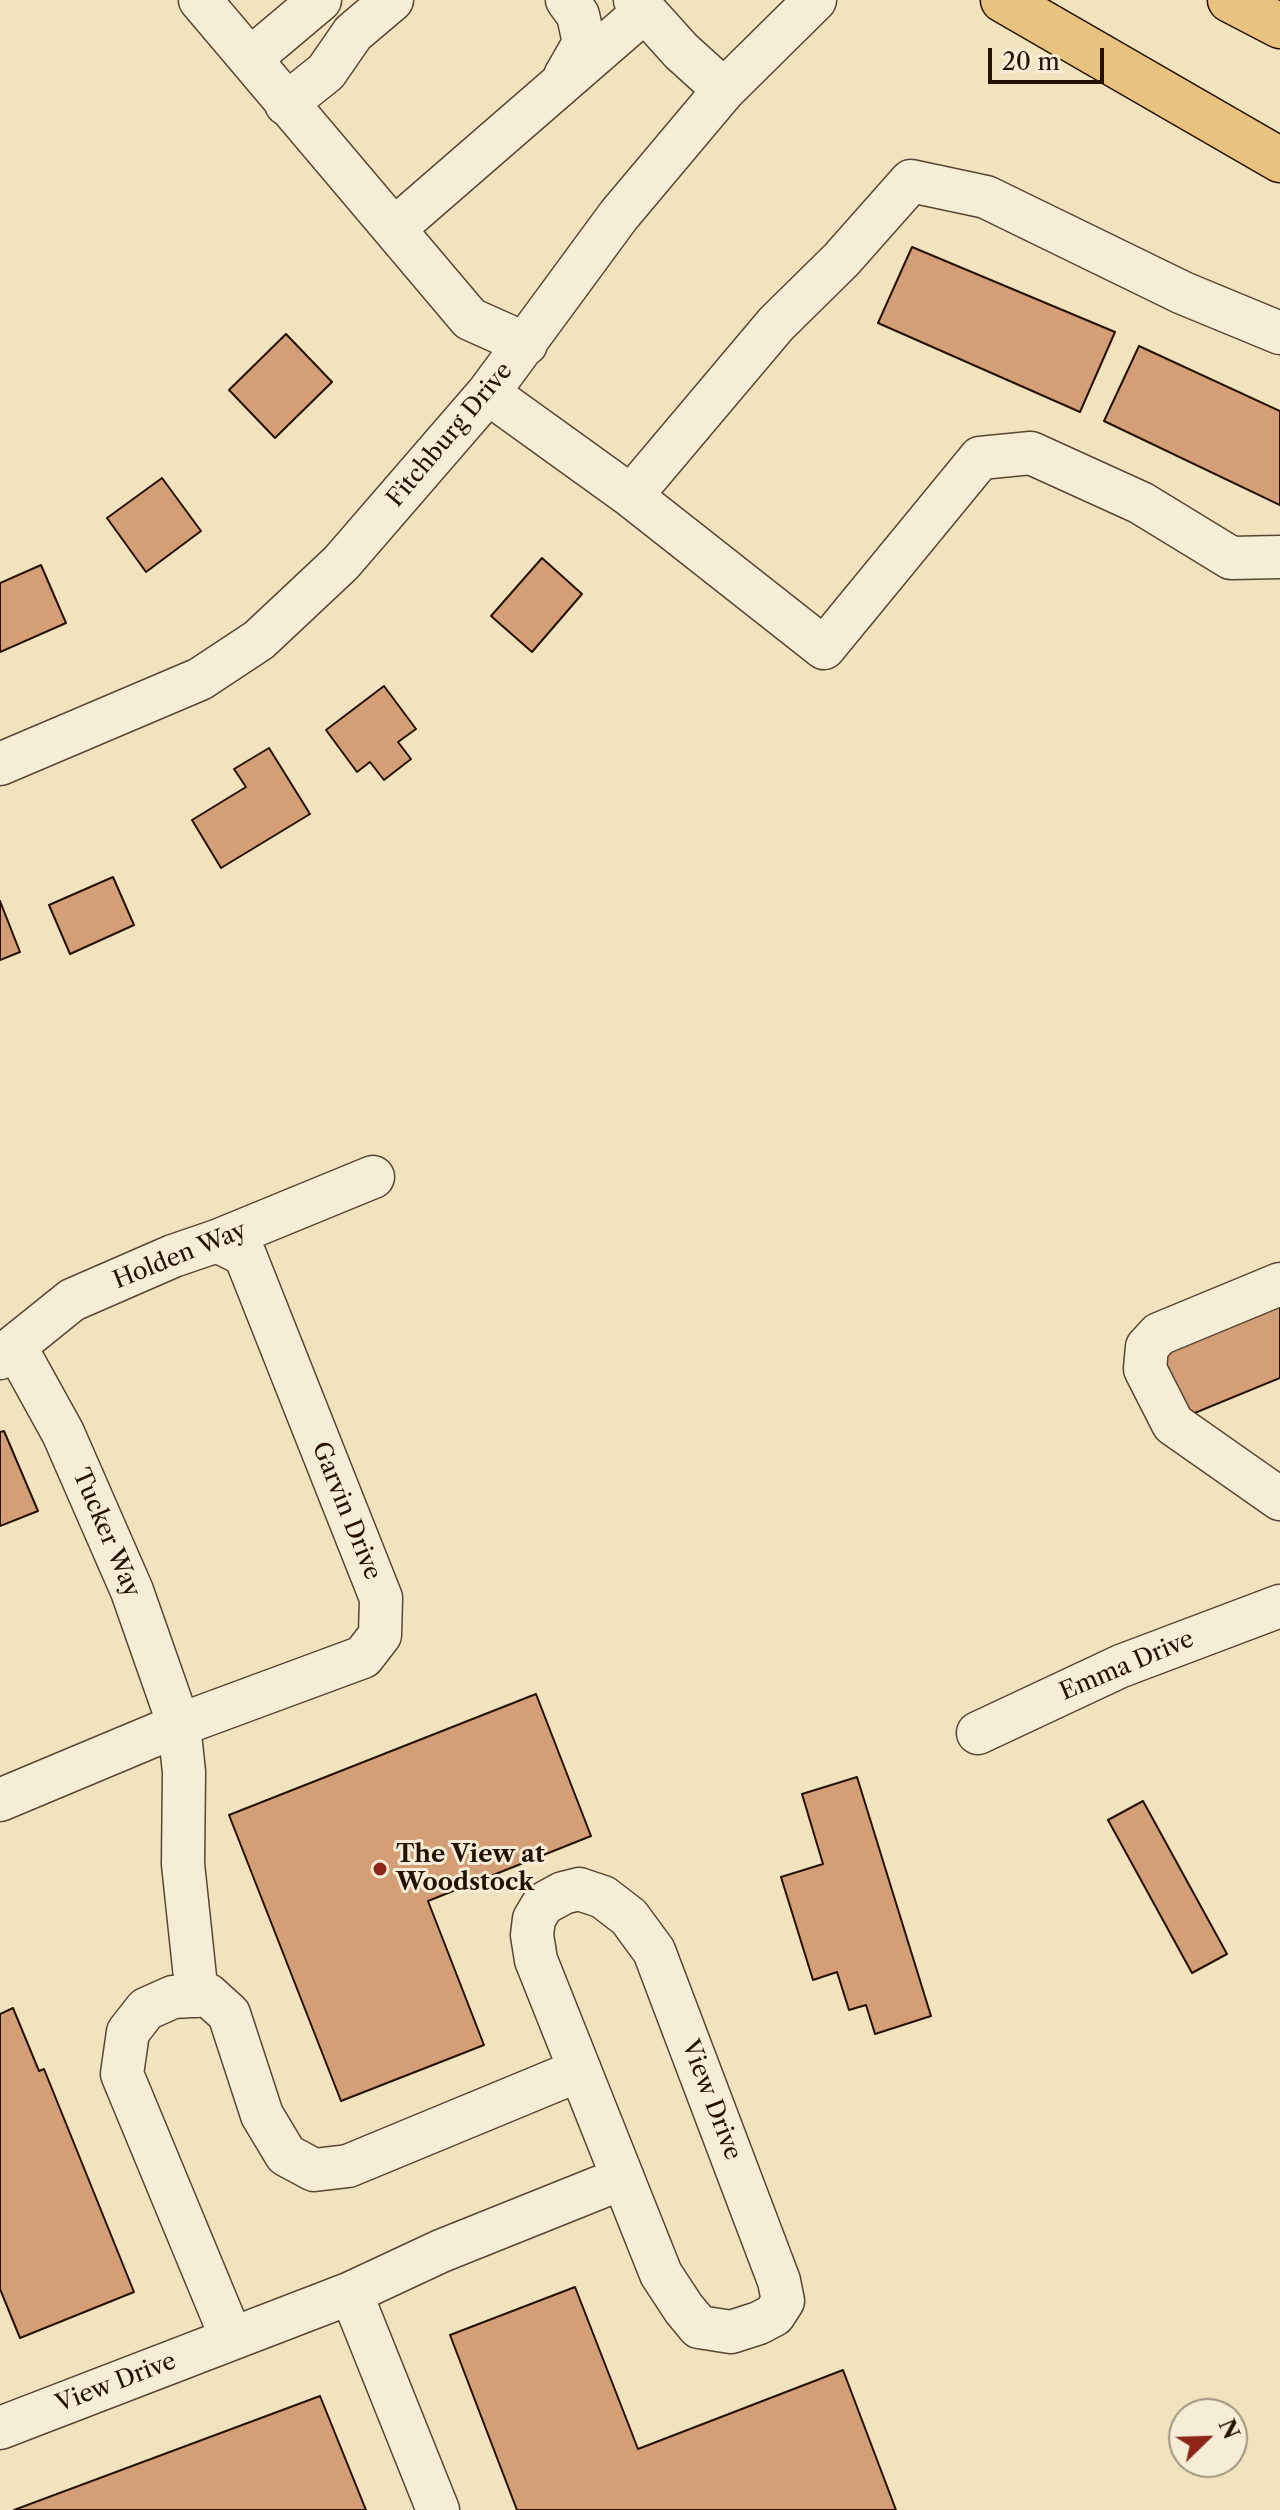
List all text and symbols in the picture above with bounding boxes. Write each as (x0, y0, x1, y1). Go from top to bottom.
scale bar (992, 32, 1108, 82)
text: 20 m (1002, 47, 1060, 76)
street label: Fitchburg Drive (381, 357, 519, 513)
street label: Holden Way (109, 1216, 251, 1296)
street label: Garvin Drive (305, 1438, 387, 1584)
street label: Tucker Way (66, 1464, 146, 1602)
street label: Emma Drive (1056, 1625, 1198, 1707)
place label: The View at Woodstock (396, 1841, 545, 1897)
marker: The View at Woodstock (371, 1860, 389, 1878)
street label: View Drive (675, 2036, 747, 2164)
street label: View Drive (52, 2347, 180, 2419)
north arrow (1168, 2398, 1248, 2478)
text: N (1213, 2415, 1245, 2443)

